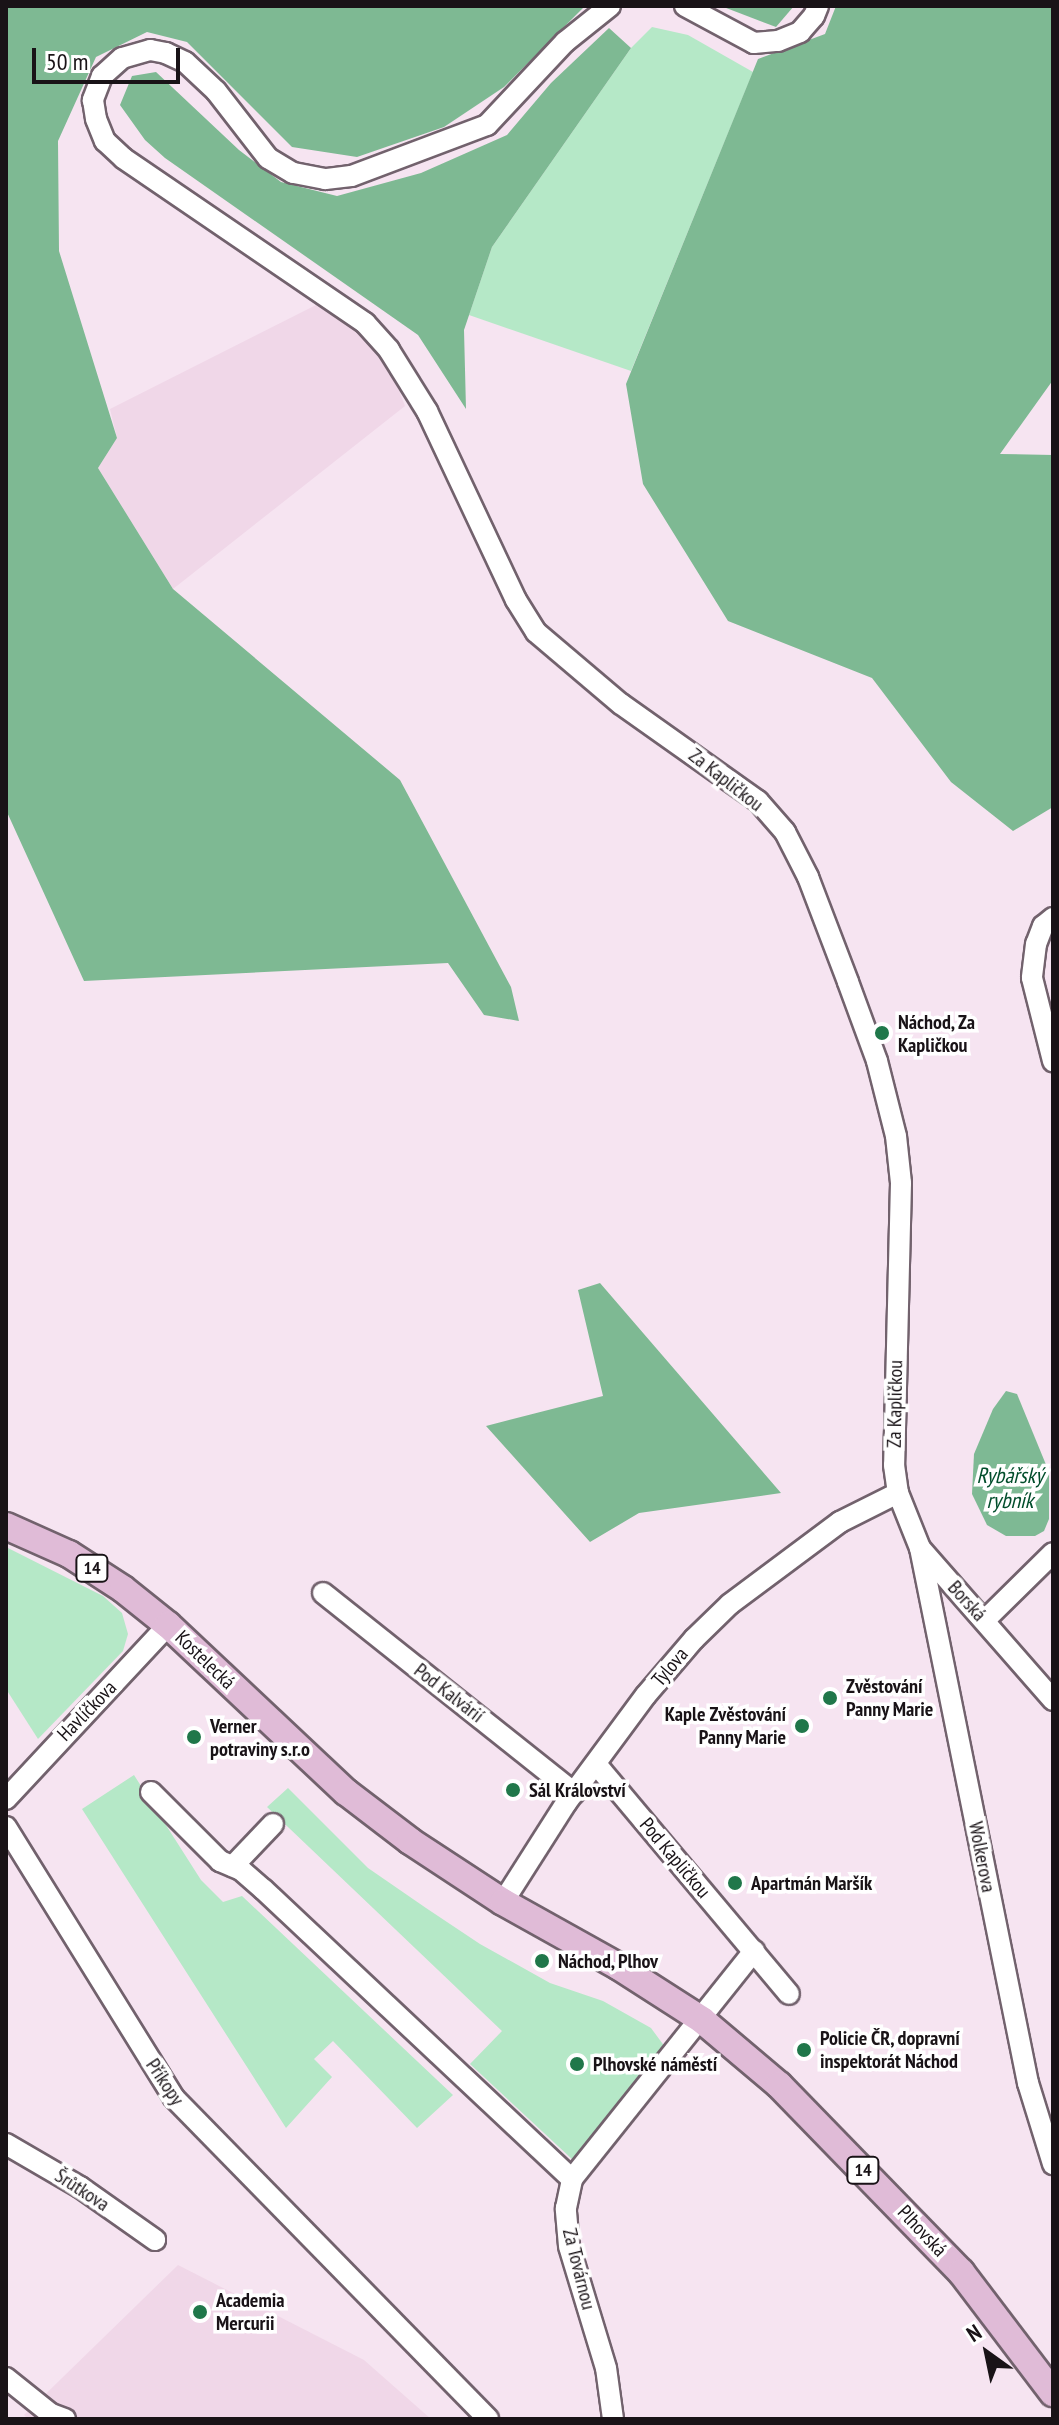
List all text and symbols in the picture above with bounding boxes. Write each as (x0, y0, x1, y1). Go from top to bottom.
scale bar (36, 32, 184, 82)
text: 50 m (46, 46, 88, 77)
street label: Za Kapličkou (684, 744, 768, 816)
place label: Náchod, Za Kapličkou (898, 1010, 976, 1057)
marker: Náchod, Za Kapličkou (873, 1024, 891, 1042)
street label: Za Kapličkou (882, 1360, 908, 1448)
water label: Rybářský rybník (977, 1462, 1043, 1514)
road number: 14 (74, 1554, 110, 1582)
street label: Borská (943, 1576, 991, 1626)
street label: Kostelecká (170, 1626, 240, 1694)
street label: Tylova (647, 1643, 693, 1691)
street label: Pod Kalvárií (409, 1658, 489, 1728)
place label: Zvěstování Panny Marie (846, 1674, 934, 1721)
street label: Havlíčkova (53, 1676, 121, 1746)
marker: Zvěstování Panny Marie (821, 1689, 839, 1707)
place label: Kaple Zvěstování Panny Marie (665, 1702, 786, 1749)
place label: Verner potraviny s.r.o (210, 1714, 311, 1761)
marker: Kaple Zvěstování Panny Marie (793, 1717, 811, 1735)
marker: Verner potraviny s.r.o (185, 1728, 203, 1746)
place label: Sál Království (529, 1778, 626, 1802)
marker: Sál Království (504, 1781, 522, 1799)
street label: Pod Kapličkou (635, 1813, 715, 1903)
street label: Wolkerova (963, 1820, 1001, 1894)
place label: Apartmán Maršík (751, 1871, 872, 1895)
marker: Apartmán Maršík (726, 1874, 744, 1892)
place label: Náchod, Plhov (558, 1949, 659, 1973)
marker: Náchod, Plhov (533, 1952, 551, 1970)
place label: Policie ČR, dopravní inspektorát Náchod (820, 2026, 961, 2073)
marker: Policie ČR, dopravní inspektorát Náchod (795, 2041, 813, 2059)
place label: Plhovské náměstí (593, 2052, 717, 2076)
street label: Příkopy (141, 2054, 189, 2110)
marker: Plhovské náměstí (568, 2055, 586, 2073)
road number: 14 (845, 2156, 881, 2184)
street label: Šrůtkova (50, 2164, 114, 2216)
street label: Plhovská (892, 2200, 952, 2262)
street label: Za Továrnou (557, 2226, 601, 2312)
place label: Academia Mercurii (216, 2288, 284, 2335)
marker: Academia Mercurii (191, 2303, 209, 2321)
north arrow (947, 2313, 1027, 2393)
text: N (961, 2318, 987, 2348)

